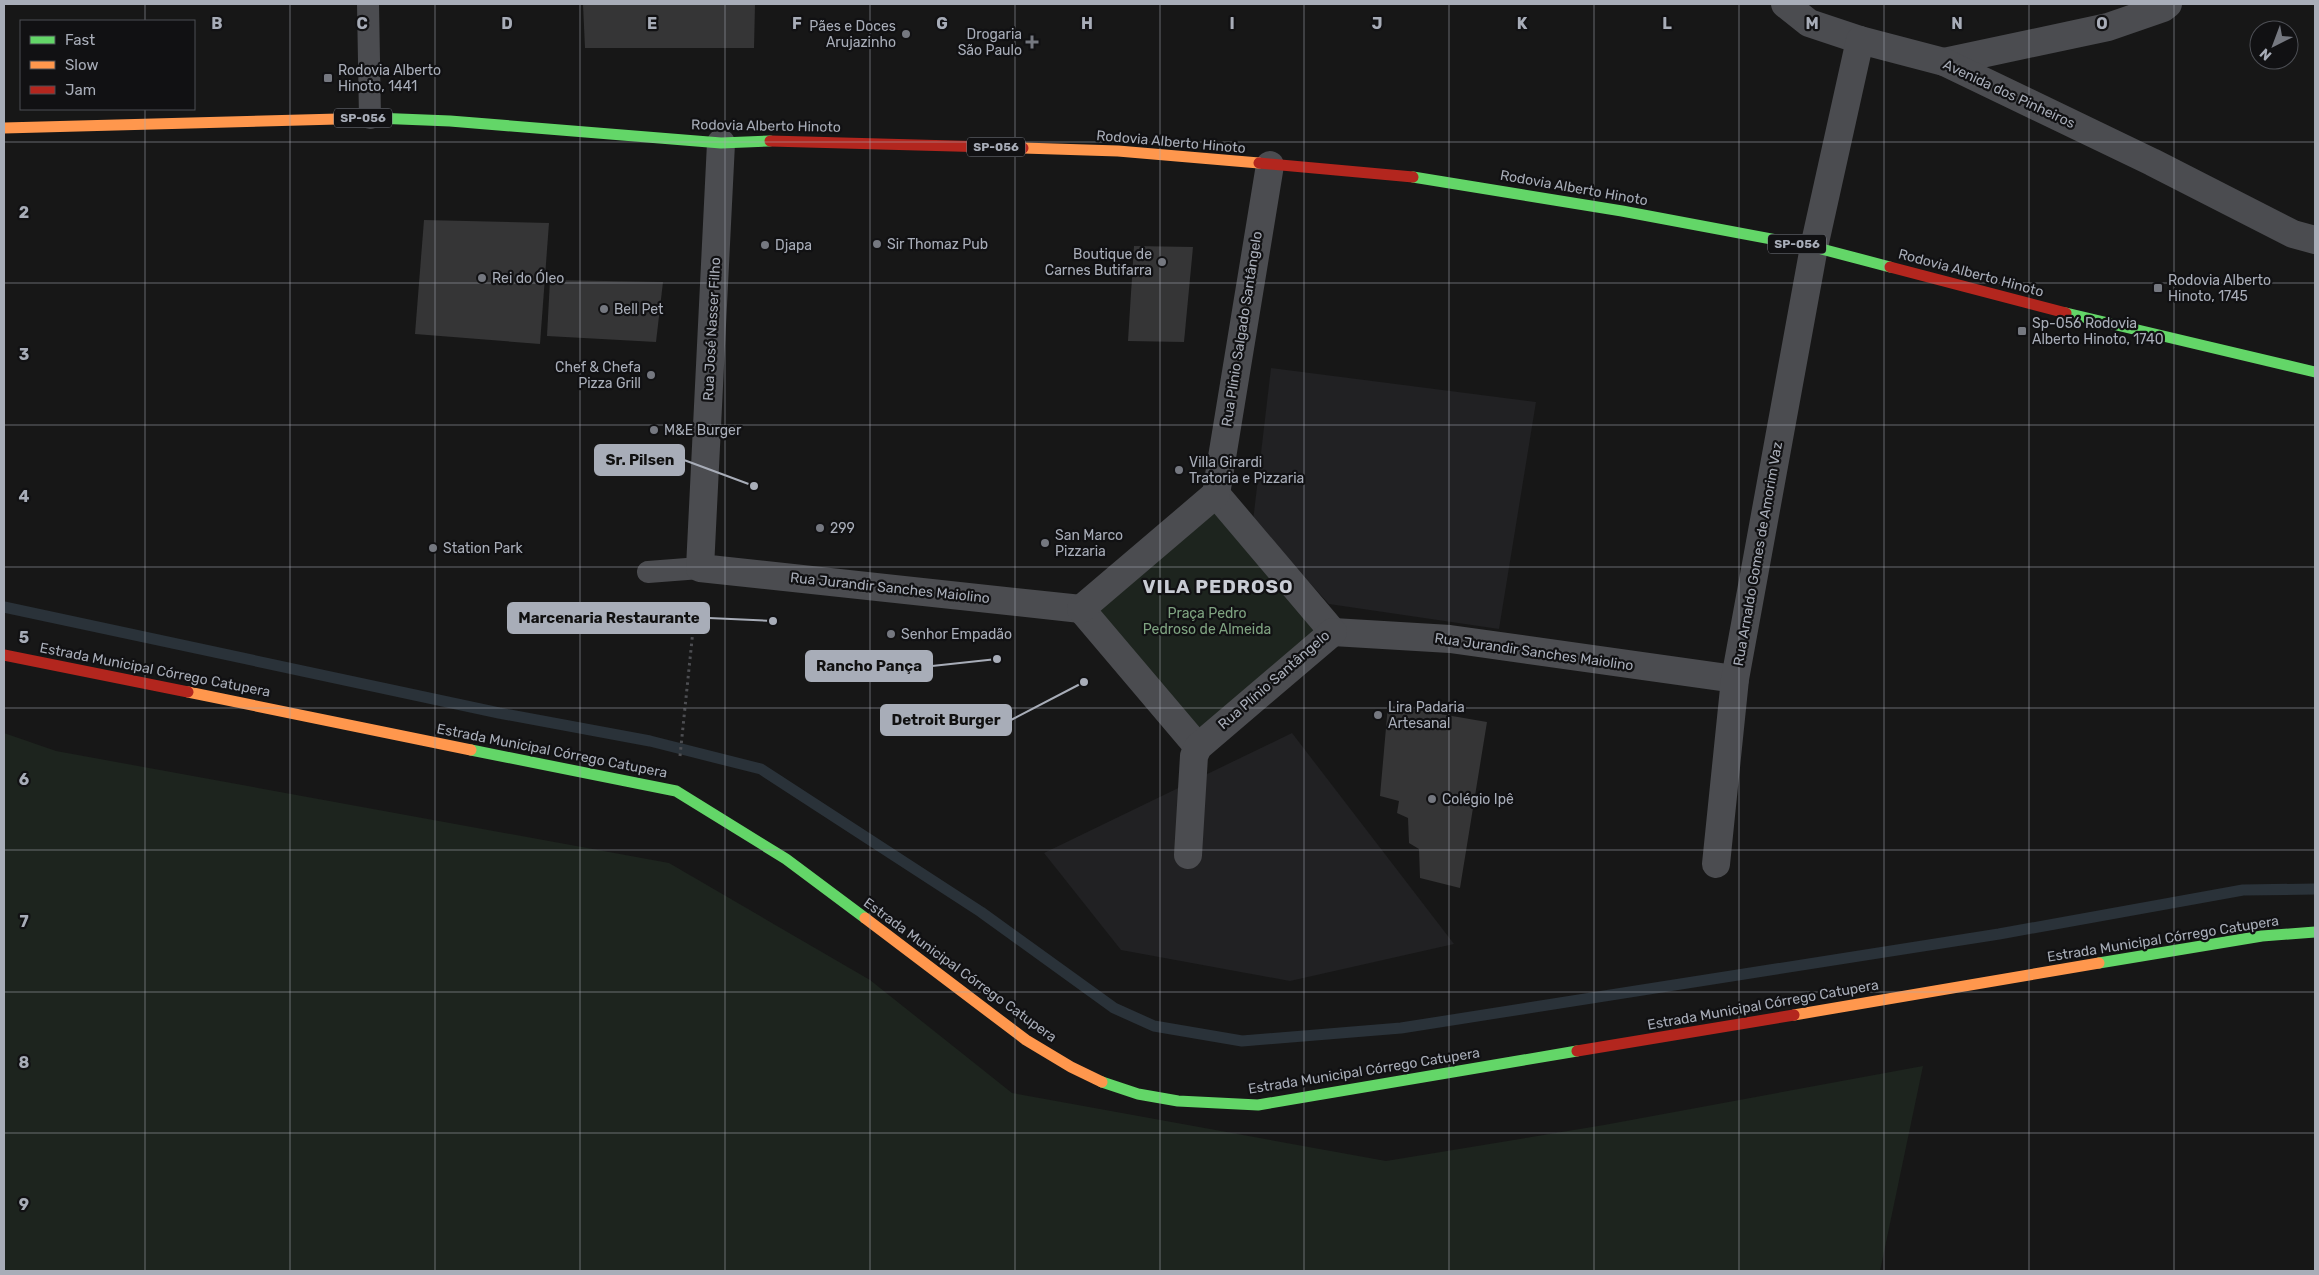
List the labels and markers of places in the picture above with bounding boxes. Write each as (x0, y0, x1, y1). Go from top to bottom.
place label: Pães e Doces Arujazinho (809, 18, 896, 51)
place label: Drogaria São Paulo (958, 26, 1022, 59)
marker: Pães e Doces Arujazinho (900, 28, 912, 40)
marker: Drogaria São Paulo (1026, 36, 1038, 48)
place label: Rodovia Alberto Hinoto, 1441 (338, 62, 441, 95)
marker: Rodovia Alberto Hinoto, 1441 (322, 72, 334, 84)
place label: Sir Thomaz Pub (887, 236, 988, 253)
place label: Djapa (775, 237, 812, 254)
marker: Sir Thomaz Pub (871, 238, 883, 250)
marker: Djapa (759, 239, 771, 251)
place label: Boutique de Carnes Butifarra (1045, 246, 1152, 279)
marker: Boutique de Carnes Butifarra (1156, 256, 1168, 268)
place label: Rei do Óleo (492, 269, 564, 287)
marker: Rei do Óleo (476, 272, 488, 284)
place label: Rodovia Alberto Hinoto, 1745 (2168, 272, 2271, 305)
marker: Rodovia Alberto Hinoto, 1745 (2152, 282, 2164, 294)
place label: Bell Pet (614, 301, 664, 318)
marker: Bell Pet (598, 303, 610, 315)
place label: Sp-056 Rodovia Alberto Hinoto, 1740 (2032, 315, 2164, 348)
marker: Sp-056 Rodovia Alberto Hinoto, 1740 (2016, 325, 2028, 337)
place label: Chef & Chefa Pizza Grill (555, 359, 641, 392)
marker: Chef & Chefa Pizza Grill (645, 369, 657, 381)
place label: M&E Burger (664, 422, 742, 439)
marker: M&E Burger (648, 424, 660, 436)
callout: Sr. Pilsen (595, 445, 684, 475)
place label: Villa Girardi Tratoria e Pizzaria (1189, 454, 1304, 487)
marker: Villa Girardi Tratoria e Pizzaria (1173, 464, 1185, 476)
place label: 299 (830, 520, 855, 537)
marker: 299 (814, 522, 826, 534)
place label: San Marco Pizzaria (1055, 527, 1123, 560)
marker: San Marco Pizzaria (1039, 537, 1051, 549)
place label: Station Park (443, 540, 524, 557)
marker: Station Park (427, 542, 439, 554)
callout: Marcenaria Restaurante (508, 603, 709, 633)
place label: Senhor Empadão (901, 626, 1012, 643)
marker: Senhor Empadão (885, 628, 897, 640)
callout: Rancho Pança (806, 651, 932, 681)
place label: Lira Padaria Artesanal (1388, 699, 1465, 732)
callout: Detroit Burger (881, 705, 1011, 735)
marker: Lira Padaria Artesanal (1372, 709, 1384, 721)
place label: Colégio Ipê (1442, 791, 1514, 808)
marker: Colégio Ipê (1426, 793, 1438, 805)

